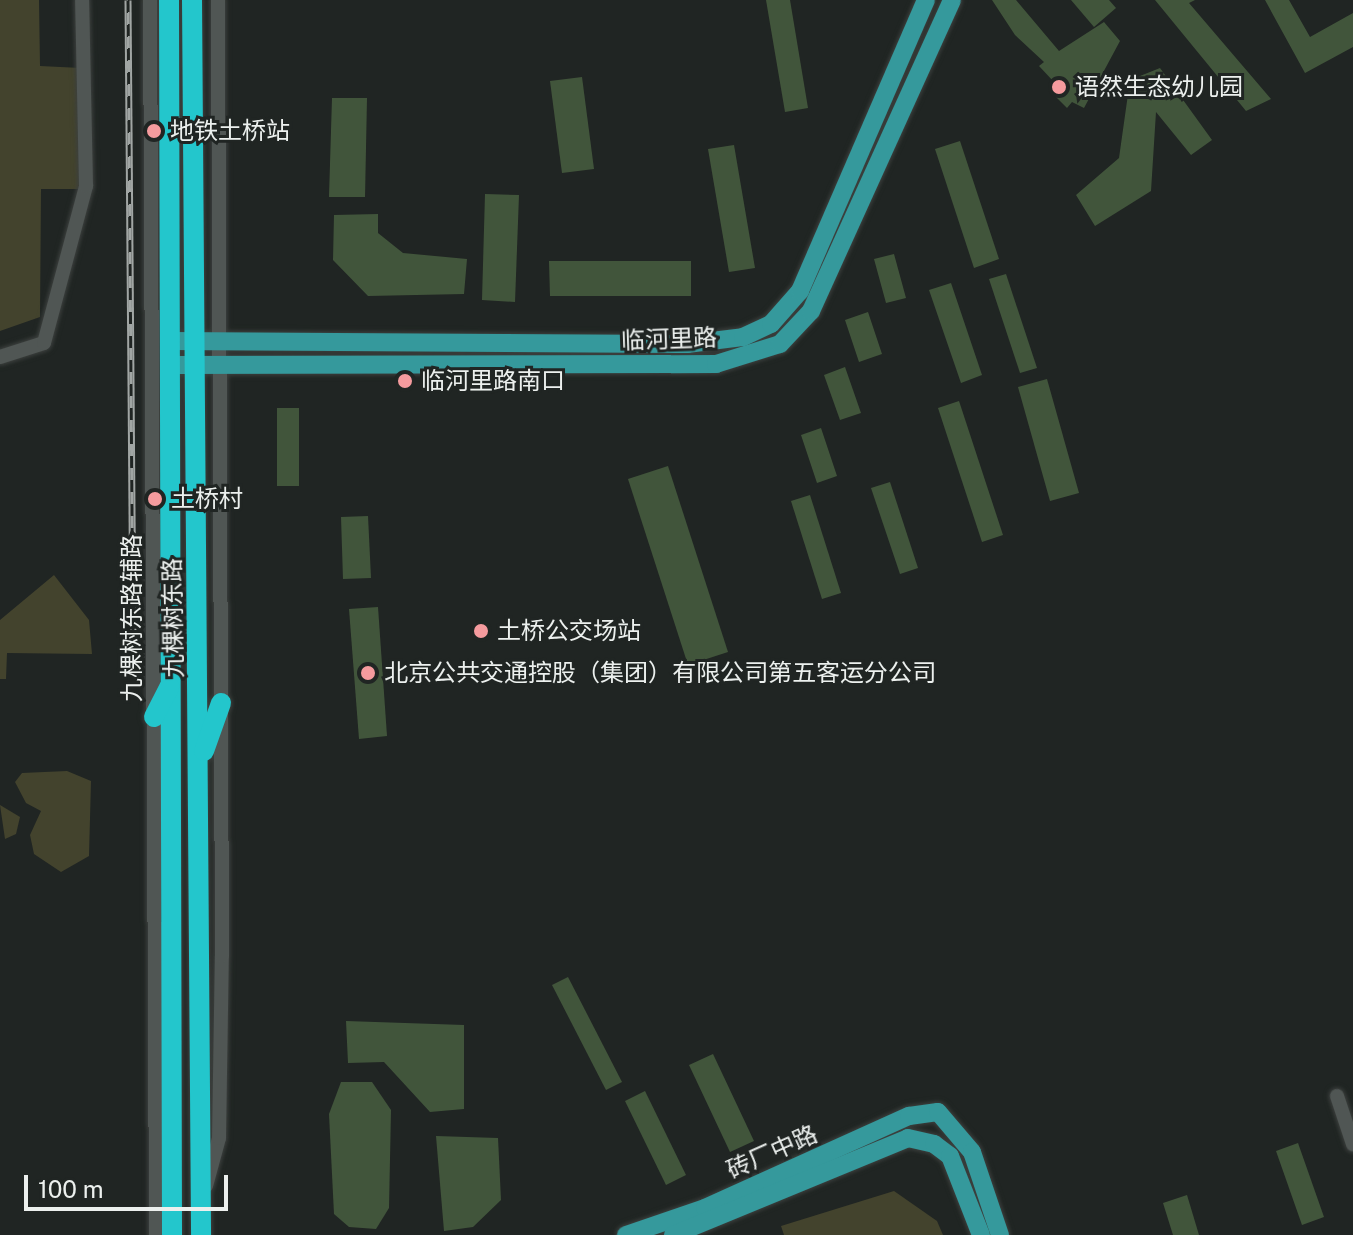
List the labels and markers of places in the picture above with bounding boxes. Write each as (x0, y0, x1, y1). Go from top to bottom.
place label: 语然生态幼儿园 (1075, 73, 1243, 101)
marker: 语然生态幼儿园 (1050, 78, 1068, 96)
place label: 地铁土桥站 (170, 117, 290, 145)
marker: 地铁土桥站 (145, 122, 163, 140)
place label: 临河里路南口 (421, 367, 565, 395)
marker: 临河里路南口 (396, 372, 414, 390)
place label: 土桥村 (171, 485, 243, 513)
marker: 土桥村 (146, 490, 164, 508)
place label: 土桥公交场站 (497, 617, 641, 645)
marker: 土桥公交场站 (472, 622, 490, 640)
place label: 北京公共交通控股（集团）有限公司第五客运分公司 (384, 659, 936, 687)
marker: 北京公共交通控股（集团）有限公司第五客运分公司 (359, 664, 377, 682)

